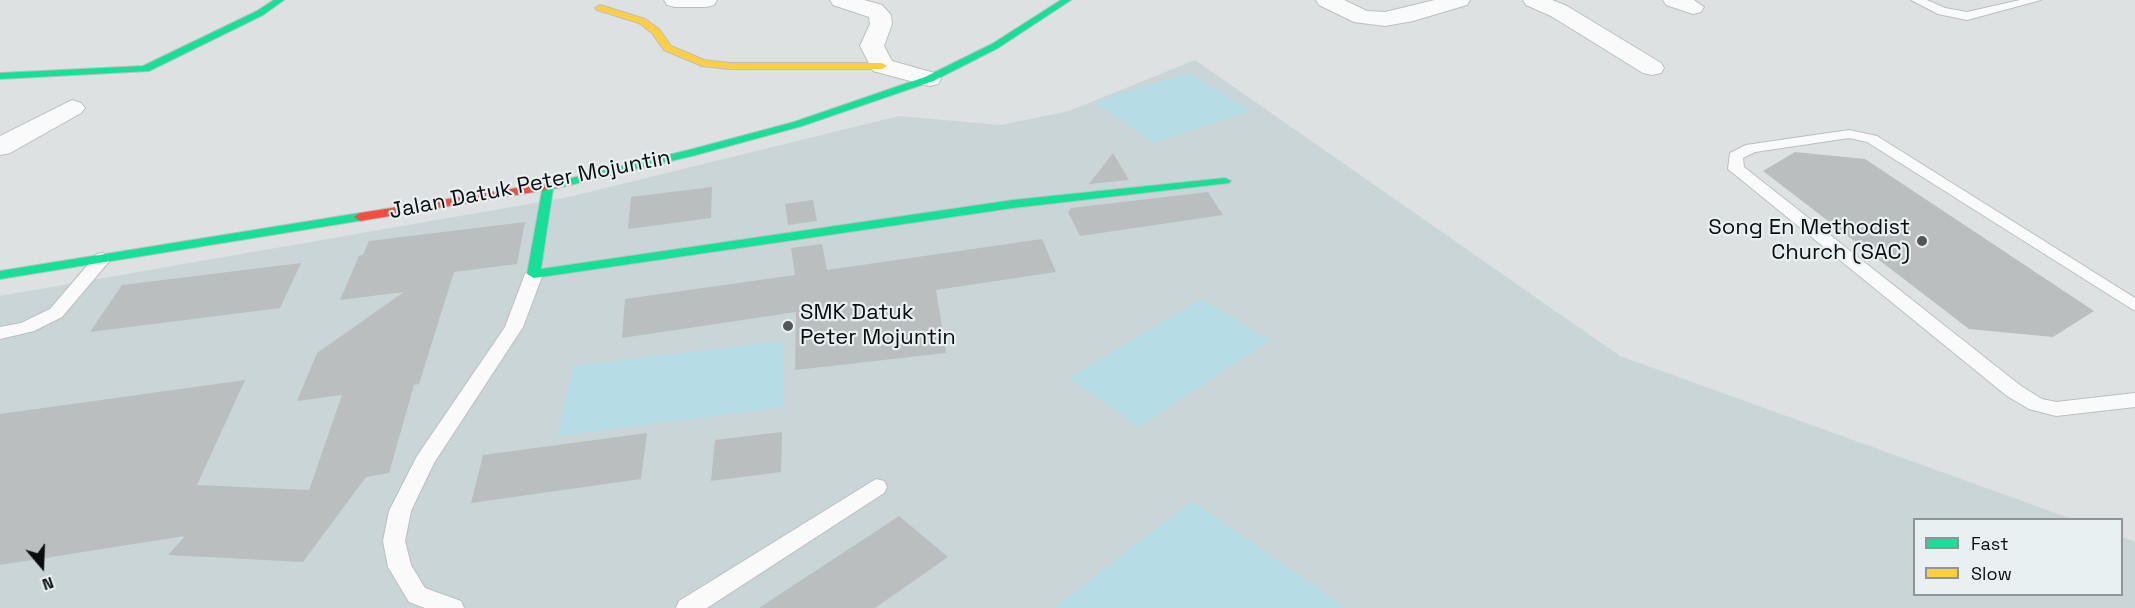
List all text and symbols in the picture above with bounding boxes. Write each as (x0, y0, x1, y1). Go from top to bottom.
street label: Jalan Datuk Peter Mojuntin (387, 145, 673, 225)
place label: Song En Methodist Church (SAC) (1708, 215, 1910, 266)
marker: Song En Methodist Church (SAC) (1915, 234, 1929, 248)
place label: SMK Datuk Peter Mojuntin (800, 300, 956, 352)
marker: SMK Datuk Peter Mojuntin (781, 319, 795, 333)
legend (1913, 518, 2123, 596)
text: Fast (1971, 532, 2008, 555)
north arrow (12, 536, 72, 596)
text: Slow (1971, 562, 2012, 585)
text: N (40, 572, 57, 595)

